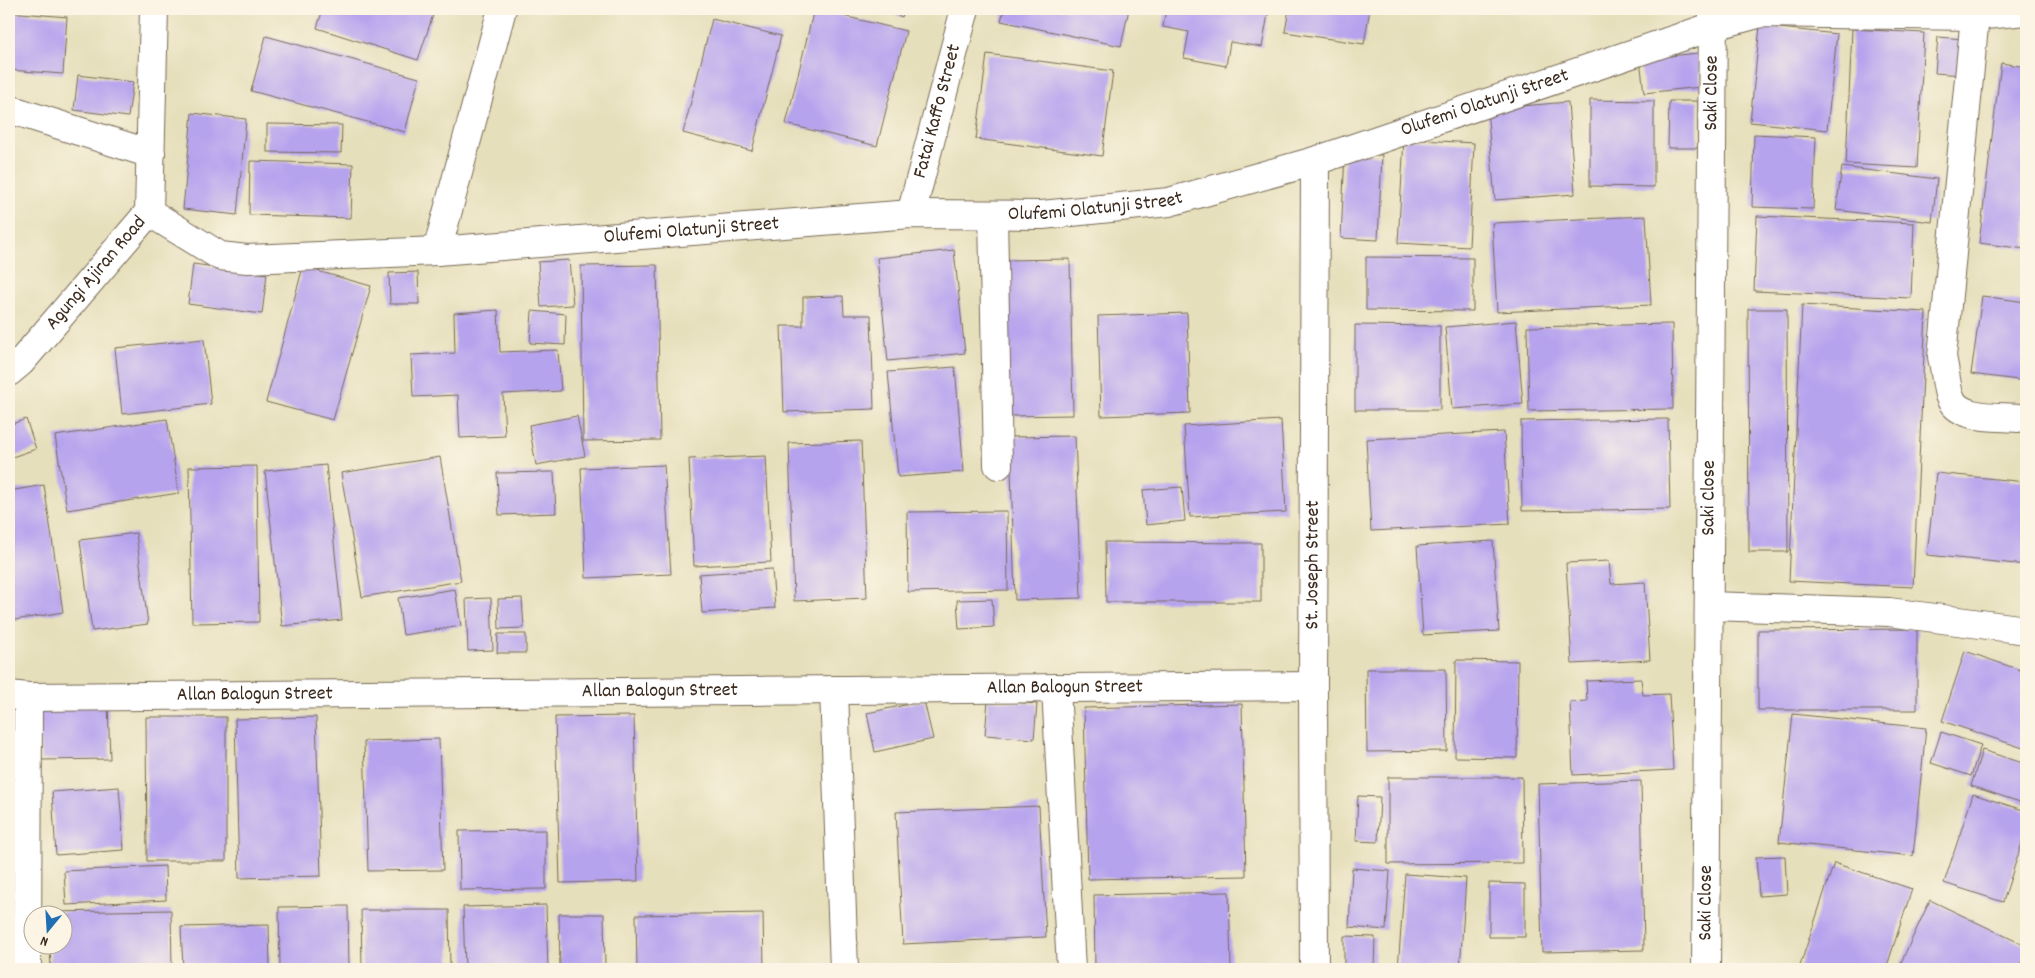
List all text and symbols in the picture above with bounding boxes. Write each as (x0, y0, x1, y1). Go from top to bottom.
street label: Fatai Kaffo Street (907, 41, 969, 182)
street label: Saki Close (1698, 55, 1727, 131)
street label: Olufemi Olatunji Street (1397, 62, 1573, 145)
street label: Olufemi Olatunji Street (1008, 185, 1186, 229)
street label: Agungi Ajiran Road (40, 210, 153, 337)
street label: Olufemi Olatunji Street (603, 210, 780, 252)
street label: Saki Close (1695, 460, 1724, 536)
street label: St. Joseph Street (1299, 500, 1328, 630)
street label: Allan Balogun Street (987, 673, 1143, 703)
street label: Allan Balogun Street (582, 677, 738, 706)
street label: Allan Balogun Street (177, 680, 333, 710)
street label: Saki Close (1692, 865, 1721, 941)
north arrow (22, 906, 72, 956)
text: N (38, 930, 51, 951)

